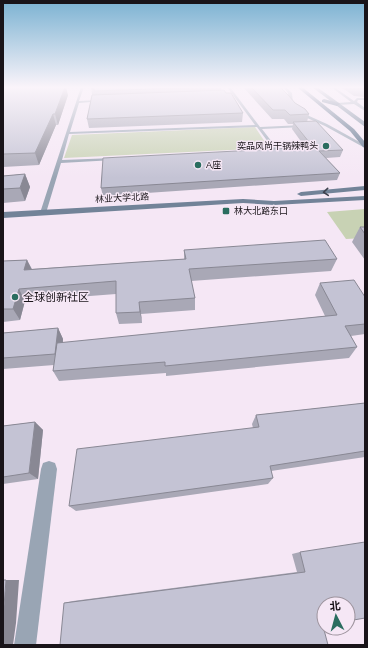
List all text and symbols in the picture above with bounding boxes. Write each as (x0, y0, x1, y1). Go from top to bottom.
place label: 奕品风尚干锅辣鸭头 (237, 140, 318, 151)
marker: 奕品风尚干锅辣鸭头 (321, 141, 331, 151)
marker: A座 (193, 160, 203, 170)
place label: A座 (206, 160, 221, 170)
one-way arrow (323, 187, 329, 196)
street label: 林业大学北路 (95, 192, 149, 204)
marker: 林大北路东口 (221, 206, 231, 216)
place label: 林大北路东口 (234, 206, 288, 216)
place label: 全球创新社区 (23, 291, 89, 303)
marker: 全球创新社区 (10, 292, 20, 302)
north arrow (316, 596, 356, 636)
text: 北 (329, 600, 341, 613)

